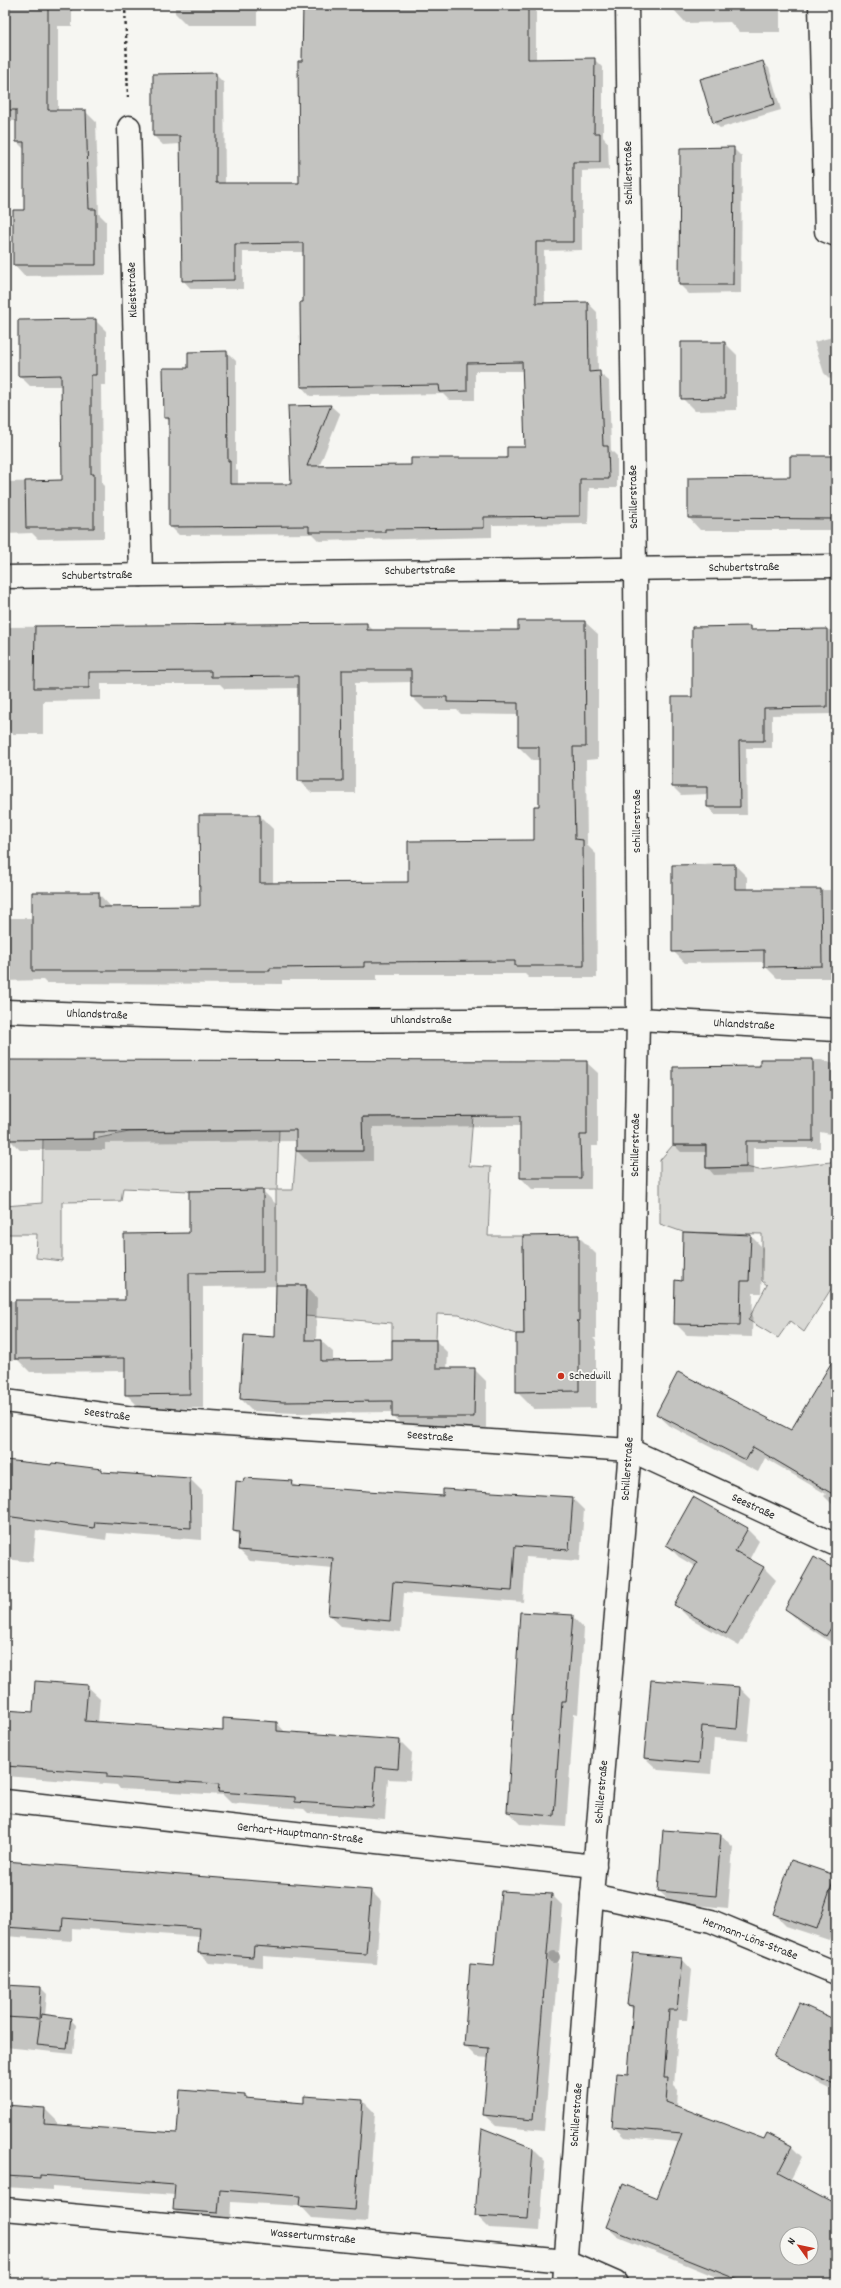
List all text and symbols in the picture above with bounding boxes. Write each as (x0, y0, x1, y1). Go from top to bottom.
street label: Schillerstraße (620, 141, 638, 205)
street label: Kleiststraße (124, 262, 142, 318)
street label: Schillerstraße (625, 465, 643, 529)
street label: Schubertstraße (709, 559, 779, 577)
street label: Schubertstraße (385, 562, 455, 580)
street label: Schubertstraße (62, 567, 132, 585)
street label: Schillerstraße (629, 789, 646, 853)
street label: Uhlandstraße (66, 1005, 128, 1025)
street label: Uhlandstraße (390, 1012, 452, 1029)
street label: Uhlandstraße (713, 1015, 775, 1035)
street label: Schillerstraße (627, 1113, 645, 1177)
place label: Schedwill (569, 1368, 611, 1385)
marker: Schedwill (556, 1371, 566, 1381)
street label: Seestraße (83, 1404, 131, 1426)
street label: Seestraße (406, 1427, 454, 1447)
street label: Schillerstraße (617, 1437, 639, 1501)
street label: Seestraße (728, 1489, 778, 1525)
street label: Schillerstraße (591, 1759, 613, 1825)
street label: Gerhart-Hauptmann-Straße (236, 1819, 364, 1849)
street label: Hermann-Löns-Straße (700, 1913, 800, 1965)
street label: Schillerstraße (566, 2083, 588, 2147)
street label: Wasserturmstraße (270, 2225, 356, 2249)
north arrow (779, 2226, 819, 2266)
text: N (784, 2235, 801, 2248)

